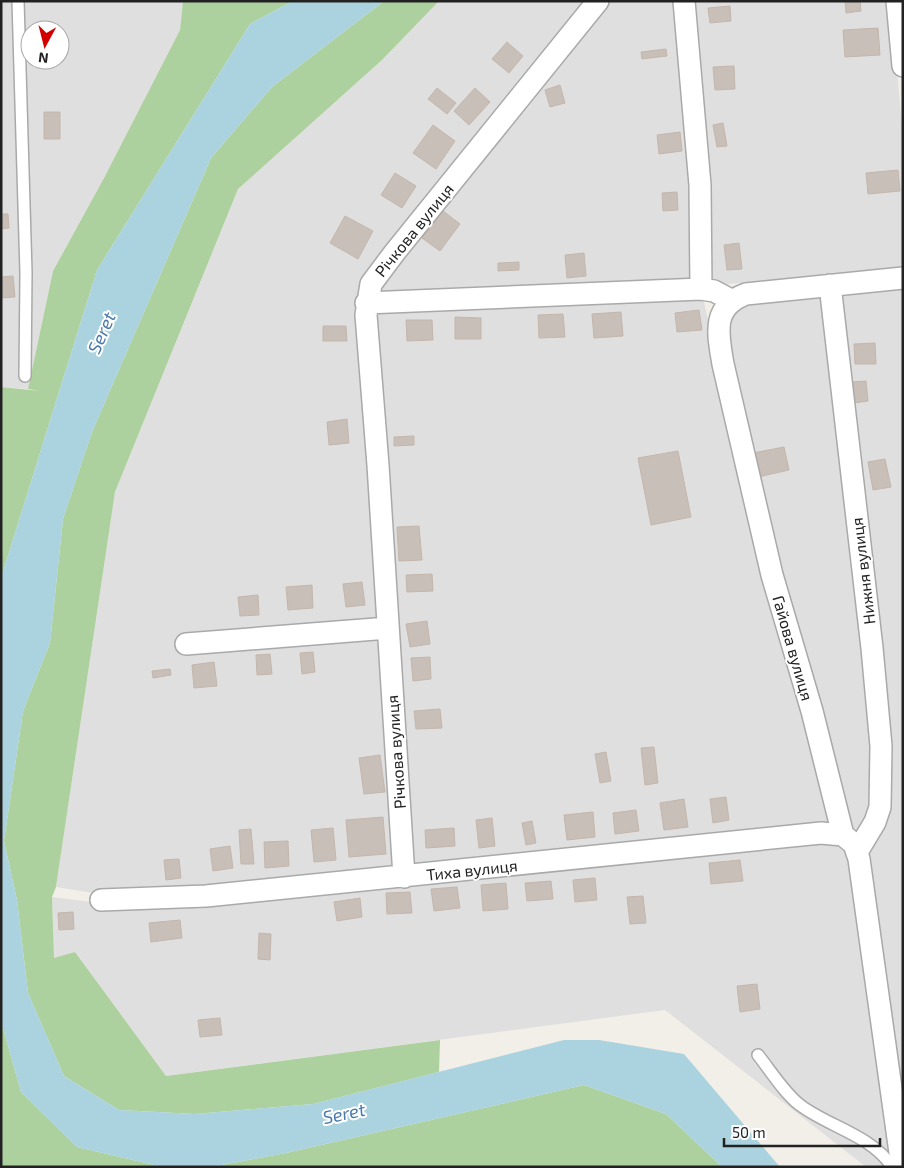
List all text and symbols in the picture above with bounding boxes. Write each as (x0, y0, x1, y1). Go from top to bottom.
north arrow (20, 20, 70, 70)
text: N (37, 49, 49, 67)
street label: Річкова вулиця (370, 179, 458, 281)
water label: Seret (82, 308, 120, 357)
street label: Нижня вулиця (847, 516, 879, 626)
street label: Гайова вулиця (768, 593, 818, 703)
street label: Річкова вулиця (382, 694, 410, 810)
street label: Тиха вулиця (425, 855, 519, 885)
water label: Seret (320, 1098, 367, 1128)
scale bar (724, 1116, 880, 1148)
text: 50 m (732, 1123, 766, 1141)

